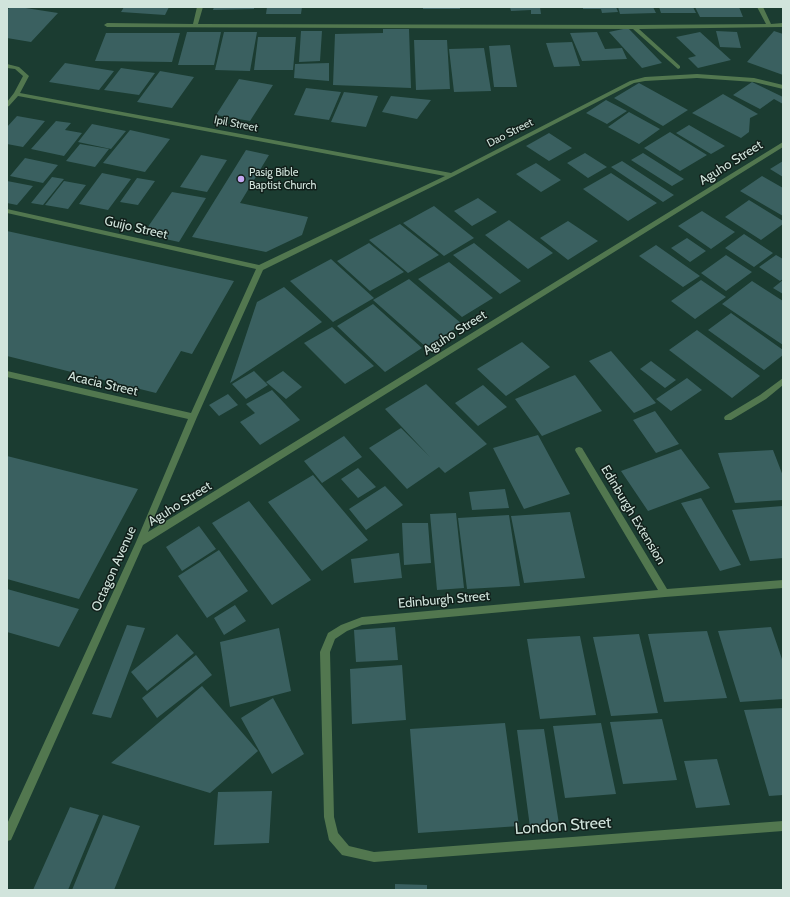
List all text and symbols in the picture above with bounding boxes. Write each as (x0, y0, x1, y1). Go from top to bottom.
street label: Ipil Street (213, 113, 259, 135)
street label: Dao Street (485, 116, 535, 150)
street label: Aguho Street (696, 137, 766, 189)
place label: Pasig Bible Baptist Church (249, 166, 316, 192)
marker: Pasig Bible Baptist Church (236, 174, 246, 184)
street label: Guijo Street (103, 213, 169, 243)
street label: Aguho Street (420, 307, 490, 359)
street label: Acacia Street (67, 368, 139, 400)
street label: Edinburgh Extension (597, 463, 669, 567)
street label: Aguho Street (145, 478, 215, 530)
street label: Octagon Avenue (88, 524, 140, 614)
street label: Edinburgh Street (397, 588, 491, 612)
street label: London Street (514, 813, 612, 839)

